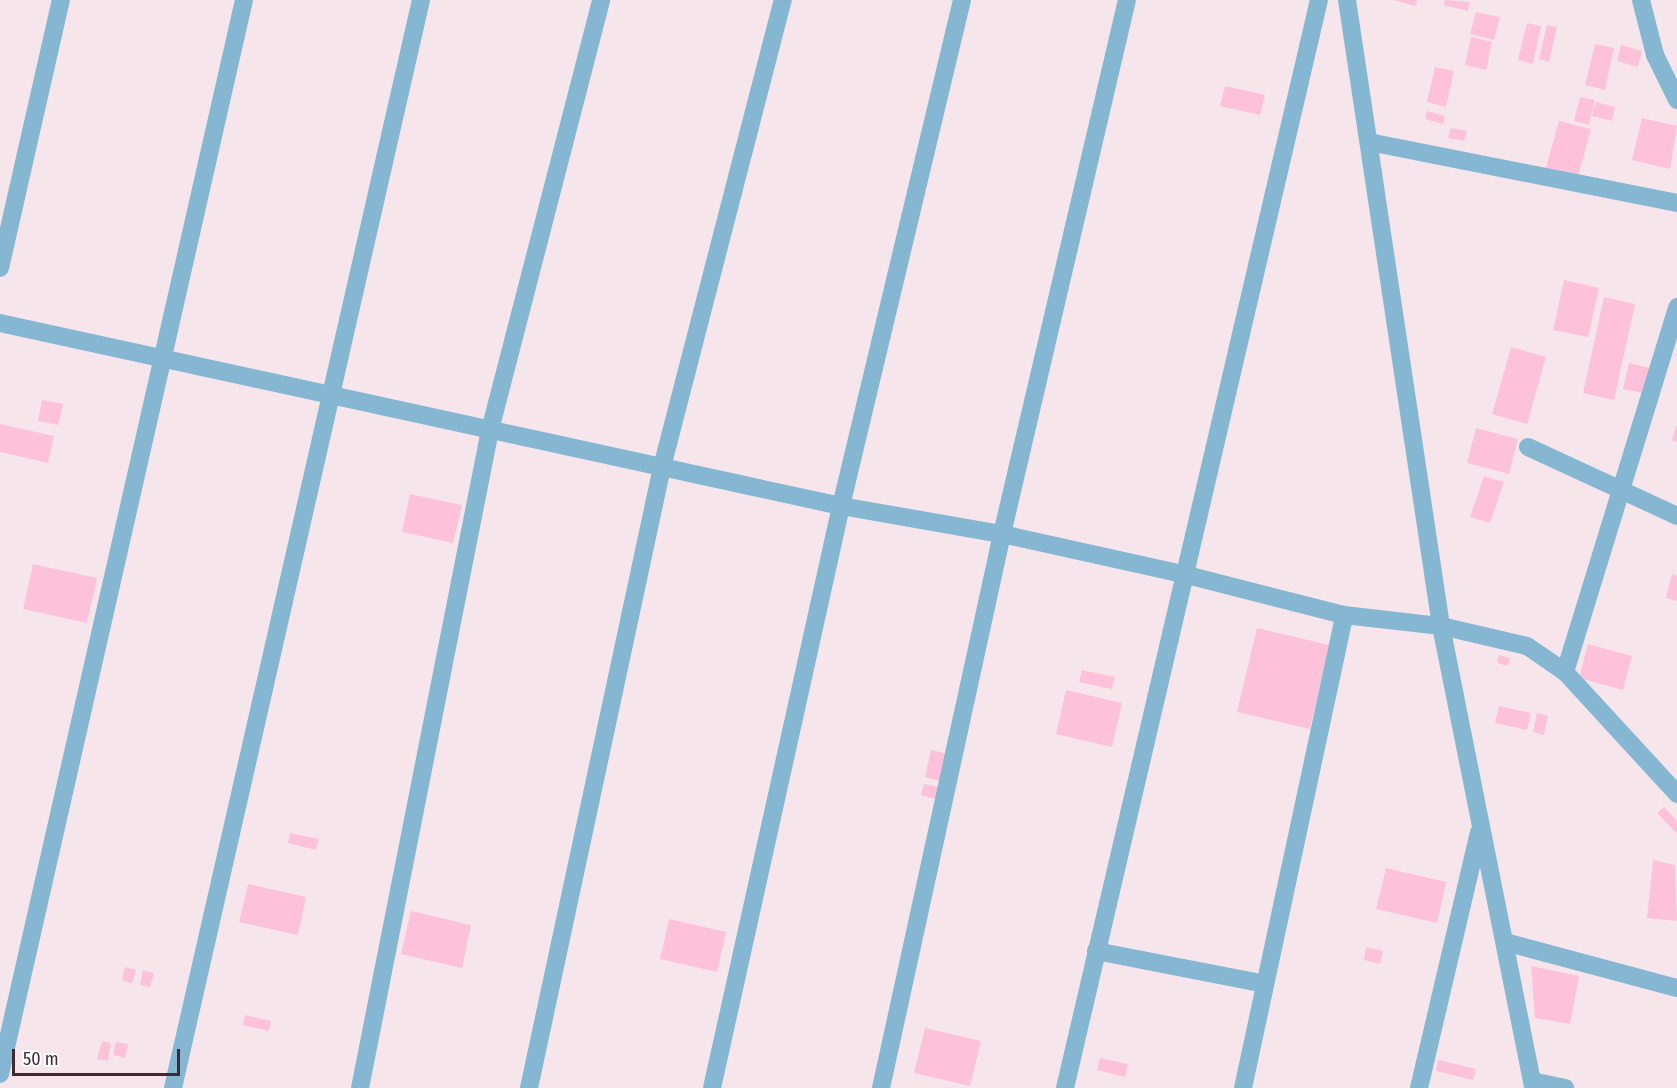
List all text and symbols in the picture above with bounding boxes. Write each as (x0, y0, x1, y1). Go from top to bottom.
scale bar (15, 1037, 183, 1075)
text: 50 m (23, 1048, 59, 1070)

